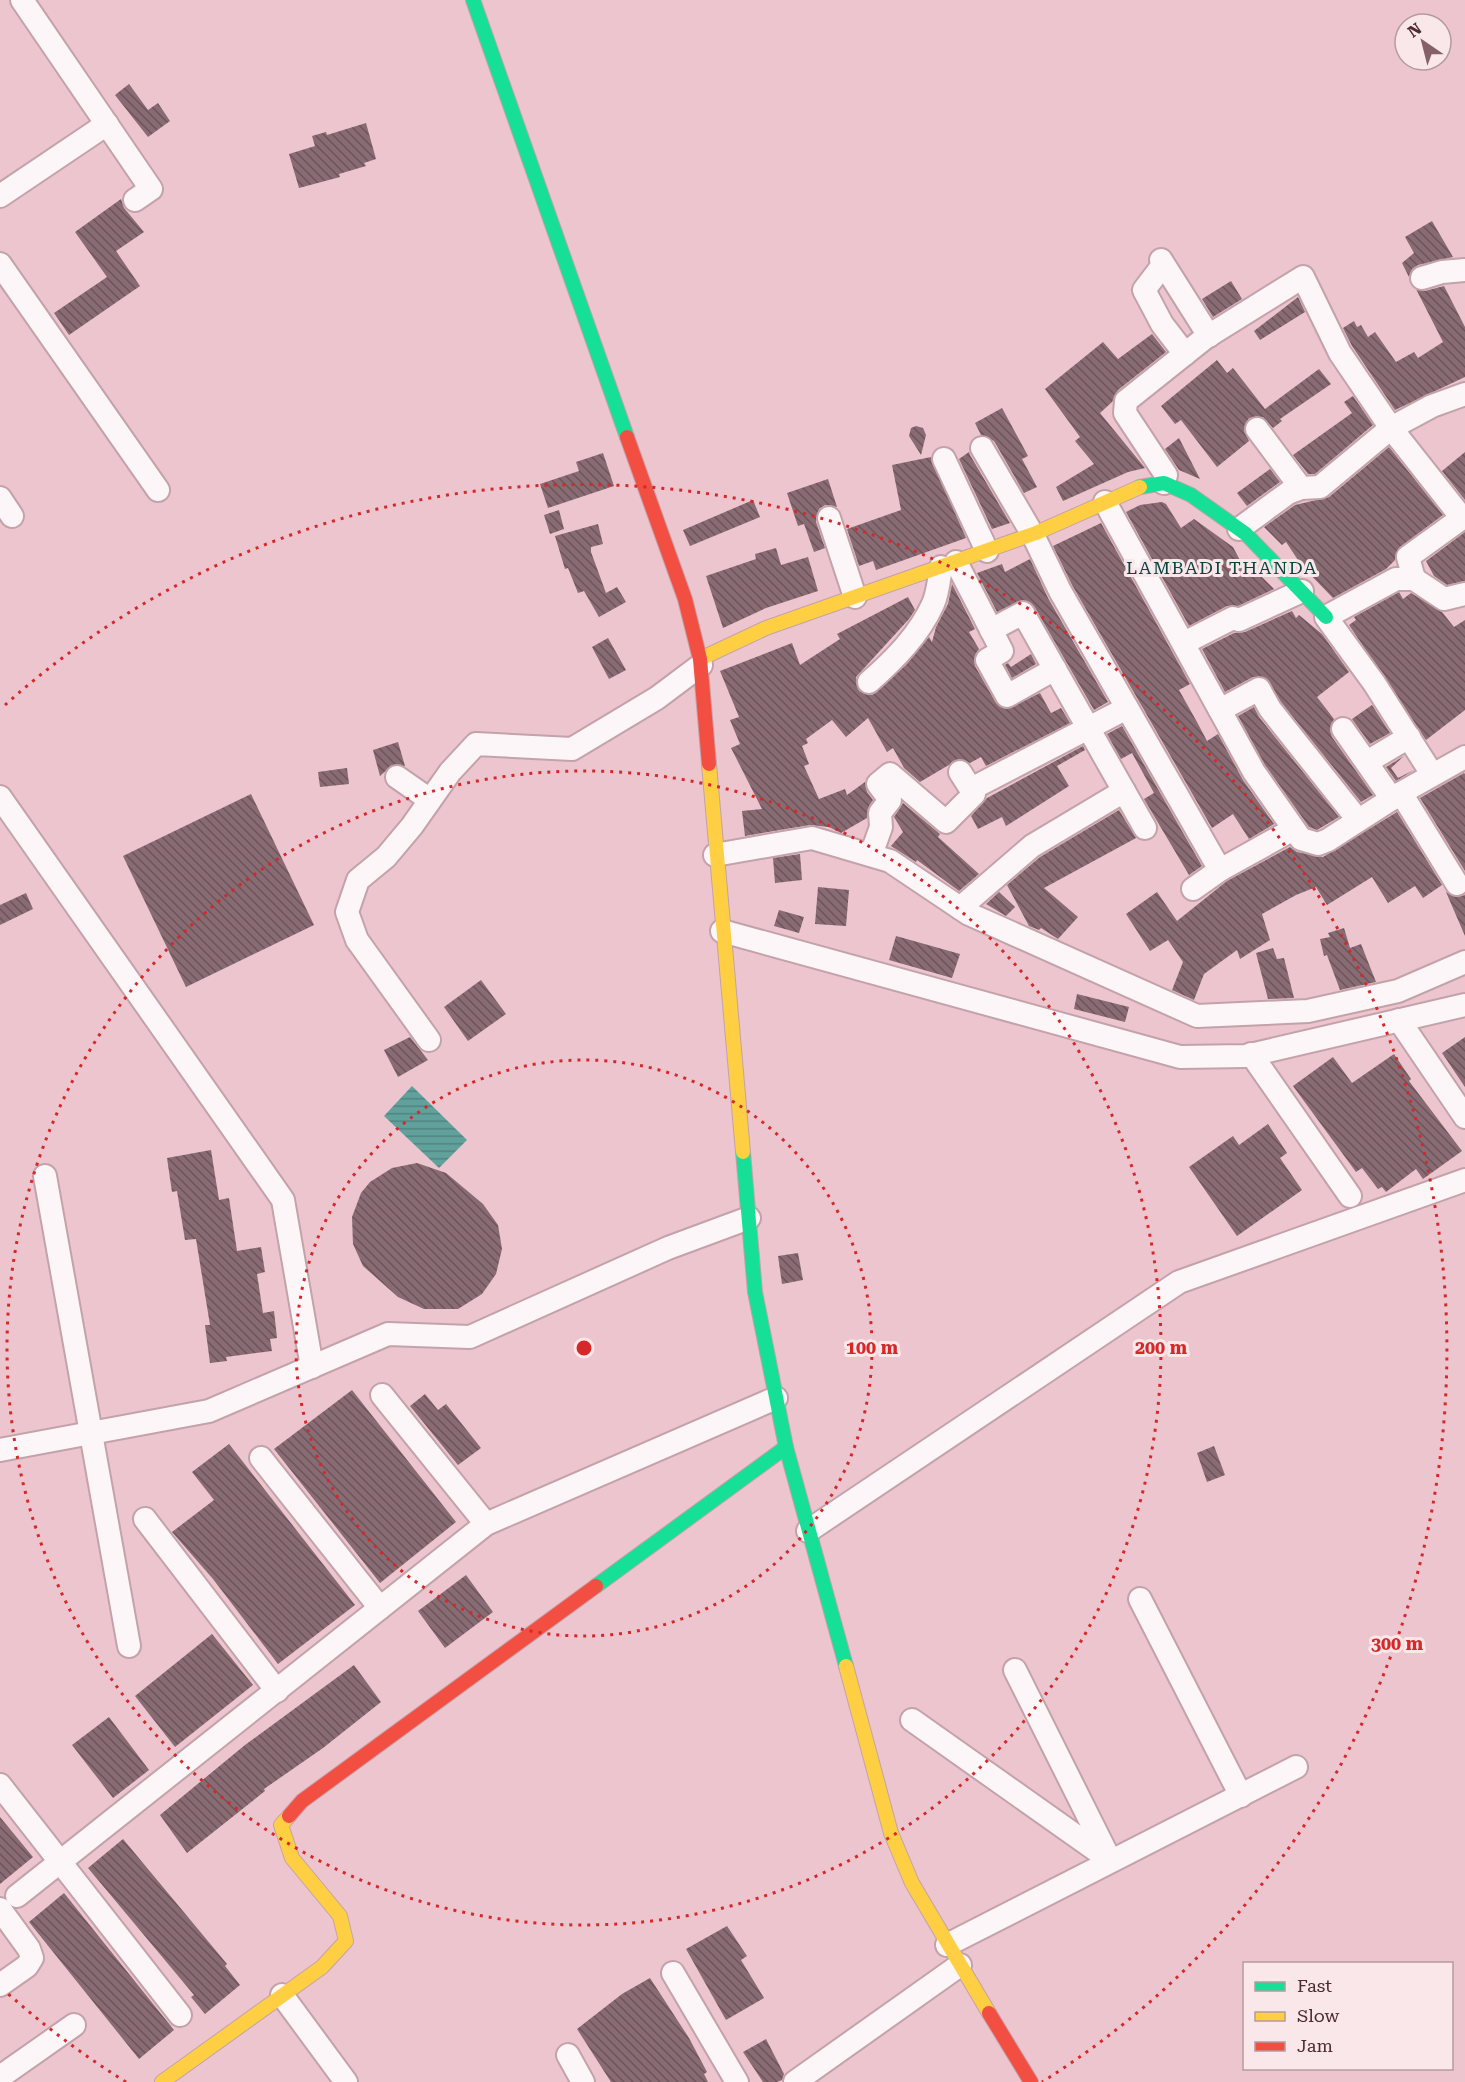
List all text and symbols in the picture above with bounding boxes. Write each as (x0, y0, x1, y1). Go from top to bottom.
north arrow (1393, 12, 1453, 72)
text: N (1404, 19, 1425, 41)
district label: LAMBADI THANDA (1126, 557, 1318, 578)
text: 100 m (846, 1337, 899, 1358)
text: 200 m (1135, 1337, 1188, 1358)
centre of rings (574, 1338, 594, 1358)
text: 300 m (1371, 1633, 1424, 1654)
legend (1243, 1962, 1453, 2070)
text: Fast (1297, 1975, 1332, 1996)
text: Slow (1297, 2005, 1339, 2026)
text: Jam (1297, 2035, 1333, 2056)

